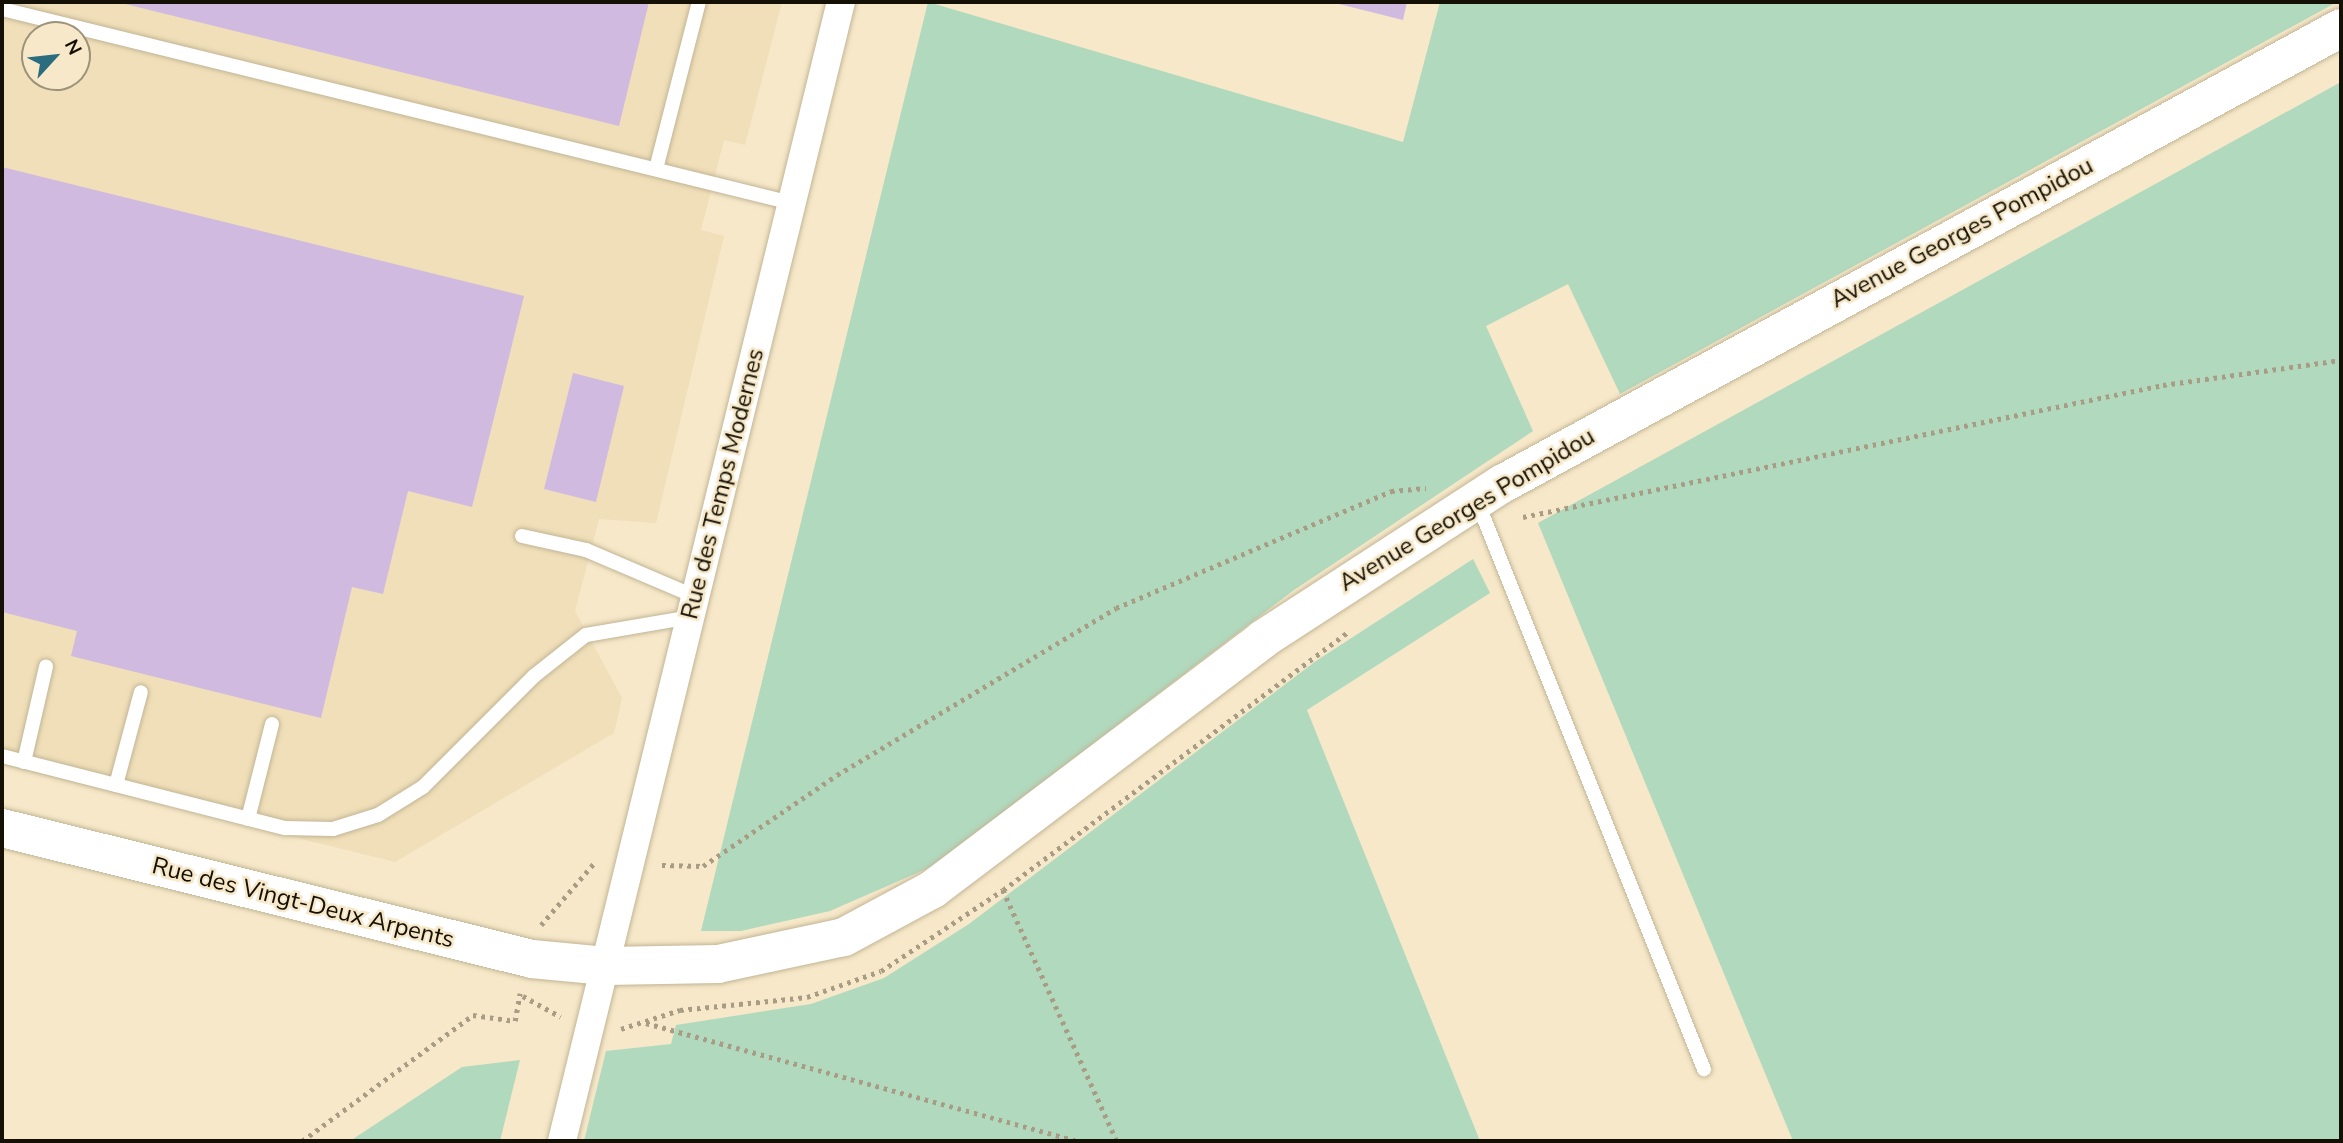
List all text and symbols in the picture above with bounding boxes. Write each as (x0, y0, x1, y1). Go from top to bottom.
north arrow (21, 21, 91, 91)
text: N (58, 35, 88, 60)
street label: Avenue Georges Pompidou (1826, 151, 2098, 315)
street label: Rue des Temps Modernes (675, 346, 771, 622)
street label: Avenue Georges Pompidou (1334, 422, 1600, 598)
street label: Rue des Vingt-Deux Arpents (149, 851, 457, 955)

